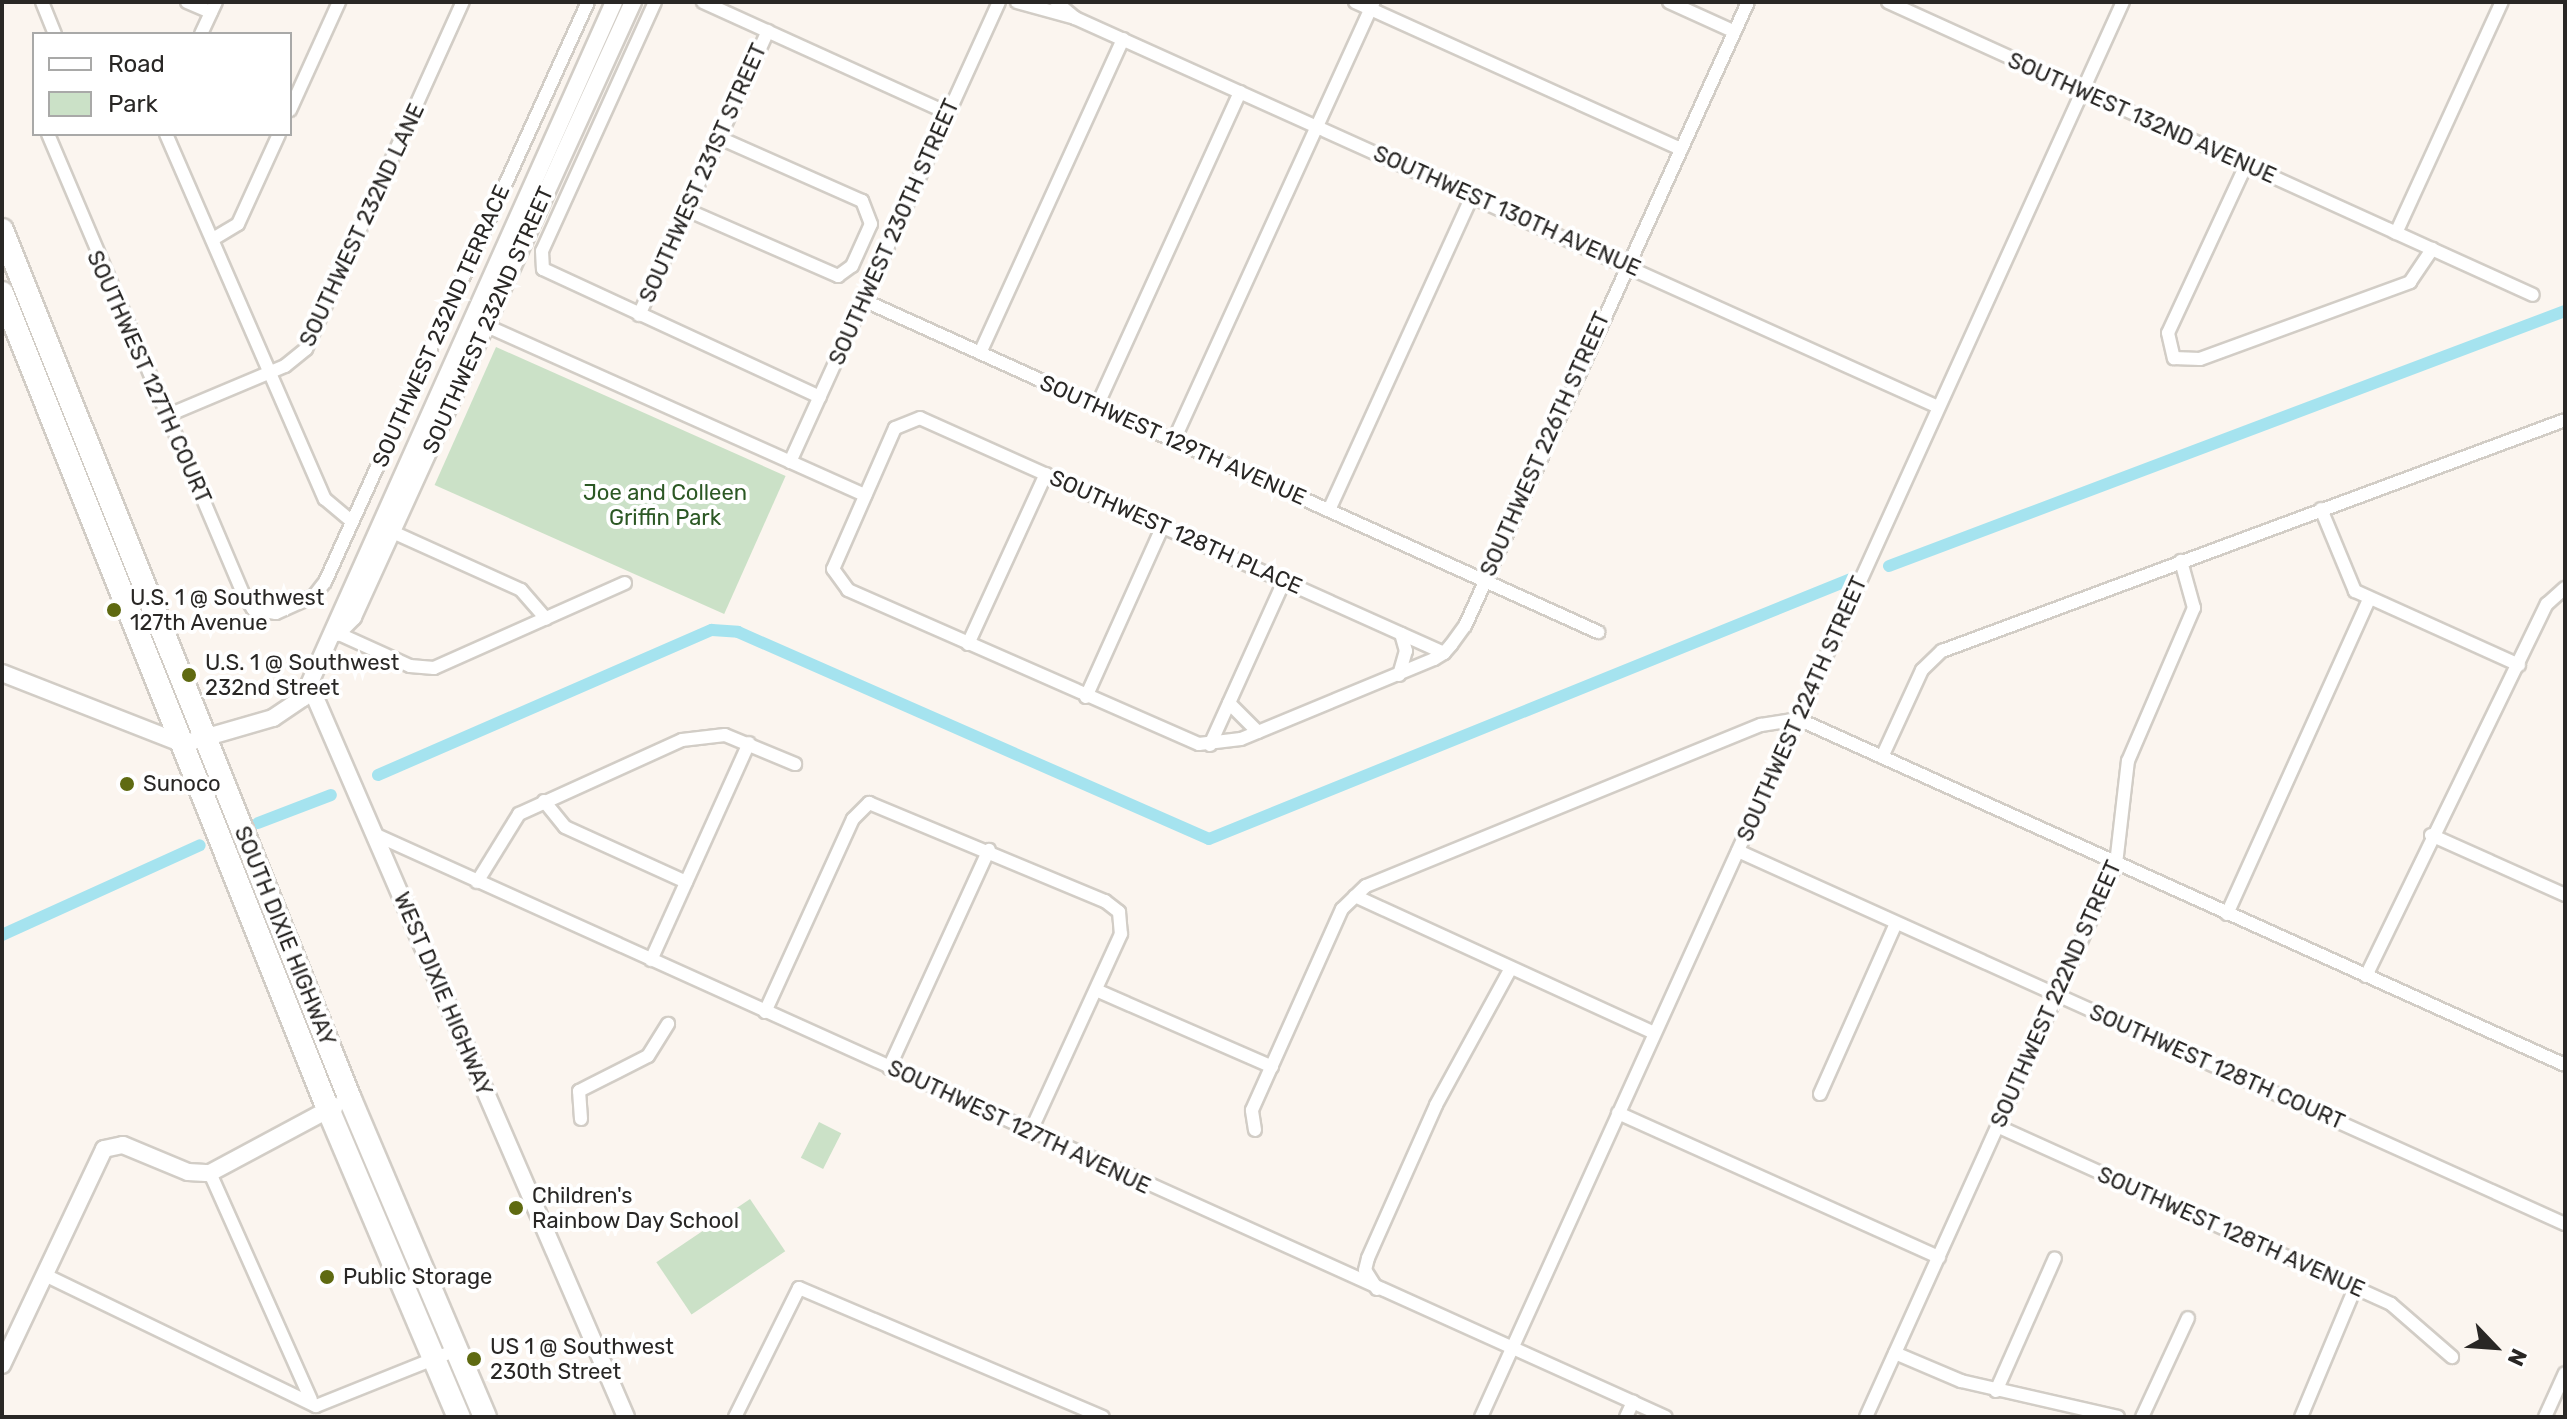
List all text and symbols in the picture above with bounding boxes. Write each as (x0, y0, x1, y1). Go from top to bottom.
legend (32, 32, 292, 136)
street label: SOUTHWEST 231ST STREET (634, 39, 772, 307)
street label: SOUTHWEST 132ND AVENUE (2003, 47, 2281, 189)
text: Road (108, 50, 165, 78)
text: Park (108, 90, 158, 118)
street label: SOUTHWEST 230TH STREET (823, 95, 965, 369)
street label: SOUTHWEST 232ND LANE (294, 99, 430, 351)
street label: SOUTHWEST 130TH AVENUE (1369, 140, 1645, 282)
street label: SOUTHWEST 232ND TERRACE (366, 180, 516, 472)
street label: SOUTHWEST 232ND STREET (417, 182, 559, 458)
street label: SOUTHWEST 127TH COURT (81, 246, 217, 508)
street label: SOUTHWEST 226TH STREET (1475, 307, 1615, 581)
street label: SOUTHWEST 129TH AVENUE (1035, 369, 1311, 511)
street label: SOUTHWEST 128TH PLACE (1045, 464, 1307, 600)
park label: Joe and Colleen Griffin Park (583, 479, 747, 530)
street label: SOUTHWEST 224TH STREET (1731, 572, 1873, 846)
place label: U.S. 1 @ Southwest 127th Avenue (130, 584, 324, 636)
marker: U.S. 1 @ Southwest 127th Avenue (105, 601, 123, 619)
place label: U.S. 1 @ Southwest 232nd Street (205, 649, 399, 700)
marker: U.S. 1 @ Southwest 232nd Street (180, 666, 198, 684)
place label: Sunoco (143, 771, 221, 797)
marker: Sunoco (118, 775, 136, 793)
street label: SOUTH DIXIE HIGHWAY (229, 822, 341, 1050)
street label: SOUTHWEST 222ND STREET (1985, 856, 2127, 1132)
street label: WEST DIXIE HIGHWAY (388, 888, 498, 1100)
street label: SOUTHWEST 128TH COURT (2085, 999, 2349, 1135)
street label: SOUTHWEST 127TH AVENUE (883, 1054, 1155, 1200)
street label: SOUTHWEST 128TH AVENUE (2093, 1161, 2369, 1303)
place label: Children's Rainbow Day School (532, 1182, 740, 1234)
marker: Children's Rainbow Day School (507, 1199, 525, 1217)
place label: Public Storage (343, 1264, 492, 1290)
marker: Public Storage (318, 1268, 336, 1286)
north arrow (2455, 1307, 2535, 1387)
place label: US 1 @ Southwest 230th Street (490, 1333, 674, 1384)
text: N (2502, 1344, 2533, 1370)
marker: US 1 @ Southwest 230th Street (465, 1350, 483, 1368)

